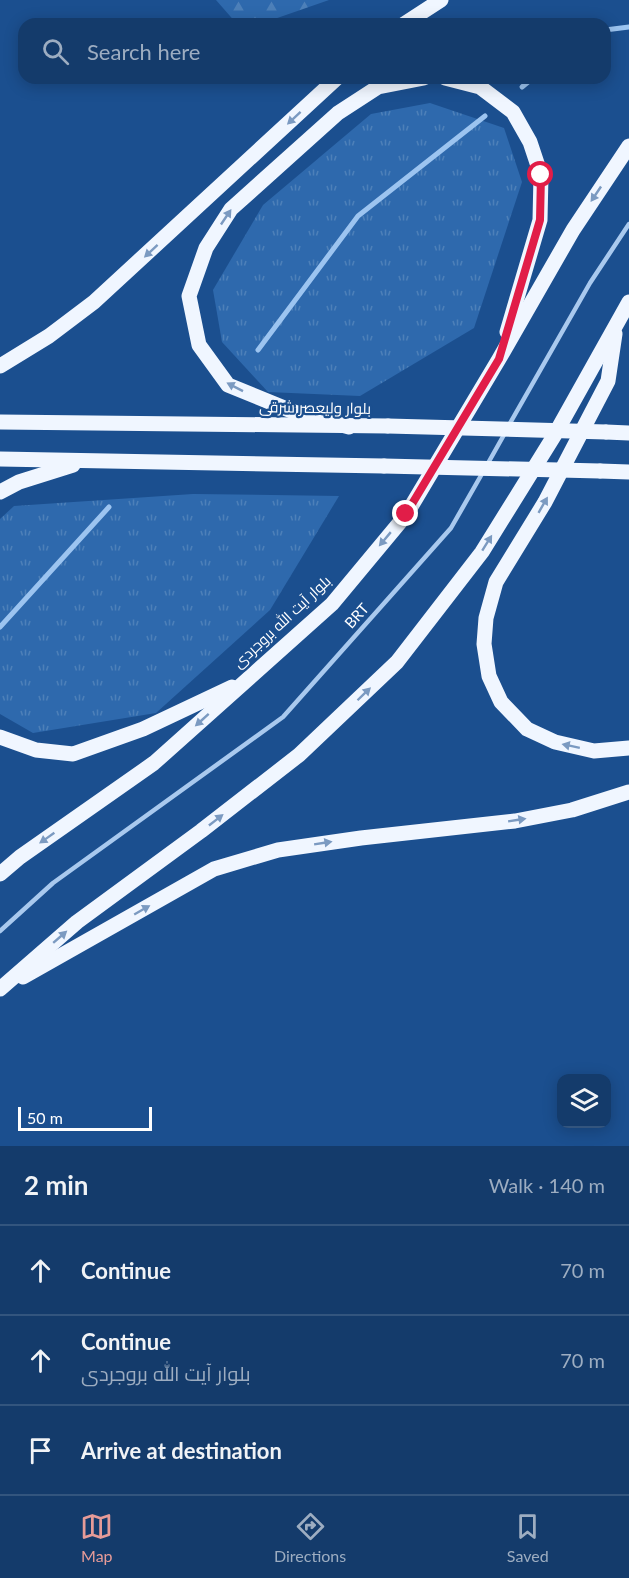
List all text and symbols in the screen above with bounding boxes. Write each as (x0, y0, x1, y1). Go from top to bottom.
search box (18, 18, 611, 84)
icon: search (39, 35, 72, 68)
text: Search here (87, 38, 200, 65)
one-way arrow (287, 111, 302, 124)
route start (527, 161, 553, 187)
one-way arrow (591, 186, 602, 203)
one-way arrow (220, 209, 231, 225)
one-way arrow (145, 243, 159, 257)
one-way arrow (226, 383, 244, 393)
street label: بلوار ولیعصر شرقی (259, 397, 371, 419)
one-way arrow (538, 496, 548, 513)
route end (392, 500, 418, 526)
one-way arrow (379, 532, 392, 547)
one-way arrow (482, 535, 493, 551)
street label: بلوار آیت الله بروجردی (229, 571, 335, 673)
street label: BRT (340, 599, 372, 632)
one-way arrow (356, 687, 370, 701)
one-way arrow (194, 714, 210, 727)
one-way arrow (561, 741, 580, 750)
one-way arrow (207, 814, 223, 826)
one-way arrow (507, 816, 526, 825)
one-way arrow (40, 832, 56, 844)
one-way arrow (314, 839, 333, 848)
one-way arrow (134, 904, 150, 915)
one-way arrow (52, 931, 67, 944)
map controls (557, 1074, 611, 1128)
button: layers (557, 1074, 611, 1128)
scale bar (18, 1104, 152, 1132)
text: 50 m (27, 1108, 63, 1127)
text: 2 min (24, 1169, 88, 1201)
text: Walk · 140 m (489, 1173, 605, 1197)
icon: ahead (24, 1254, 57, 1287)
text: Continue (81, 1257, 171, 1284)
text: 70 m (560, 1258, 605, 1282)
text: Continue (81, 1328, 171, 1355)
icon: ahead (24, 1344, 57, 1377)
text: 70 m (560, 1348, 605, 1372)
text: بلوار آیت الله بروجردی (81, 1361, 250, 1385)
icon: arrive (24, 1434, 57, 1467)
text: Arrive at destination (81, 1437, 282, 1464)
tab: Map (80, 1510, 113, 1565)
tab: Directions (274, 1510, 346, 1565)
tab: Saved (507, 1510, 549, 1565)

